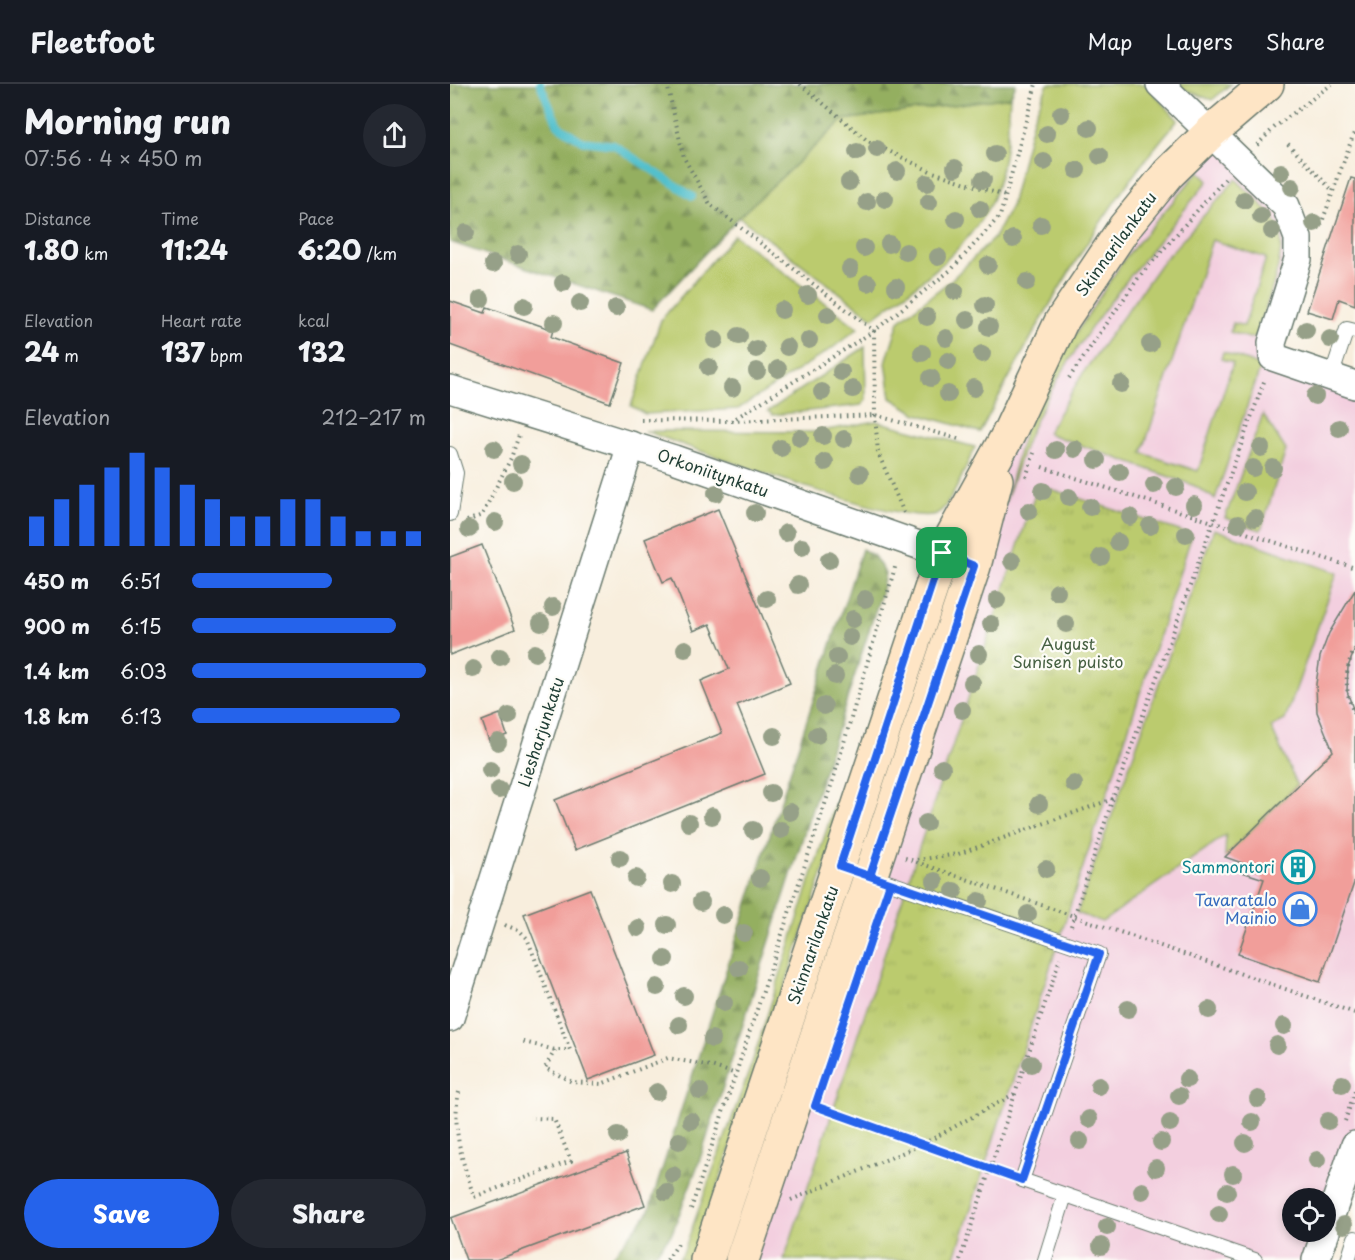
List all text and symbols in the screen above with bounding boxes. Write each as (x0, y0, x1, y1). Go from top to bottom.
text: Fleetfoot (30, 20, 155, 63)
text: Map (1088, 25, 1132, 57)
text: Layers (1165, 25, 1233, 57)
text: Share (1266, 25, 1325, 57)
text: Morning run (24, 95, 231, 145)
button: share (363, 104, 426, 167)
text: 07:56 · 4 × 450 m (24, 143, 202, 173)
street label: Skinnarilankatu (1069, 186, 1161, 301)
text: Distance (24, 206, 91, 230)
text: Time (161, 206, 199, 230)
text: Pace (298, 206, 334, 230)
text: 1.80 (24, 230, 79, 269)
text: 11:24 (161, 230, 228, 269)
text: 6:20 (298, 230, 361, 269)
text: km (79, 241, 108, 265)
text: /km (361, 241, 397, 265)
text: Elevation (24, 308, 93, 332)
text: Heart rate (161, 308, 242, 332)
text: kcal (298, 308, 330, 332)
text: 24 (24, 332, 59, 371)
text: 137 (161, 332, 205, 371)
text: 132 (298, 332, 345, 371)
text: m (59, 343, 79, 367)
text: bpm (205, 343, 243, 367)
text: Elevation (24, 402, 110, 432)
text: 212–217 m (321, 402, 426, 432)
street label: Orkoniitynkatu (654, 442, 772, 502)
pin (916, 527, 967, 578)
icon: arrive (925, 536, 958, 569)
text: 450 m (24, 566, 89, 596)
text: 6:51 (120, 566, 161, 596)
text: 900 m (24, 611, 90, 641)
text: 6:15 (120, 611, 162, 641)
park label: August Sunisen puisto (1013, 631, 1124, 673)
text: 1.4 km (24, 656, 90, 686)
text: 6:03 (120, 656, 167, 686)
street label: Liesharjunkatu (511, 674, 569, 790)
text: 1.8 km (24, 701, 89, 731)
text: 6:13 (120, 701, 162, 731)
building icon: Sammontori (1280, 849, 1316, 885)
place label: Sammontori (1182, 854, 1275, 878)
street label: Skinnarilankatu (780, 882, 844, 1007)
place label: Tavaratalo Mainio (1195, 887, 1277, 929)
shop icon: Tavaratalo Mainio (1282, 891, 1318, 927)
button: Save (24, 1179, 219, 1248)
button: Share (231, 1179, 426, 1248)
map controls (1282, 1188, 1336, 1242)
button: locate (1282, 1188, 1336, 1242)

